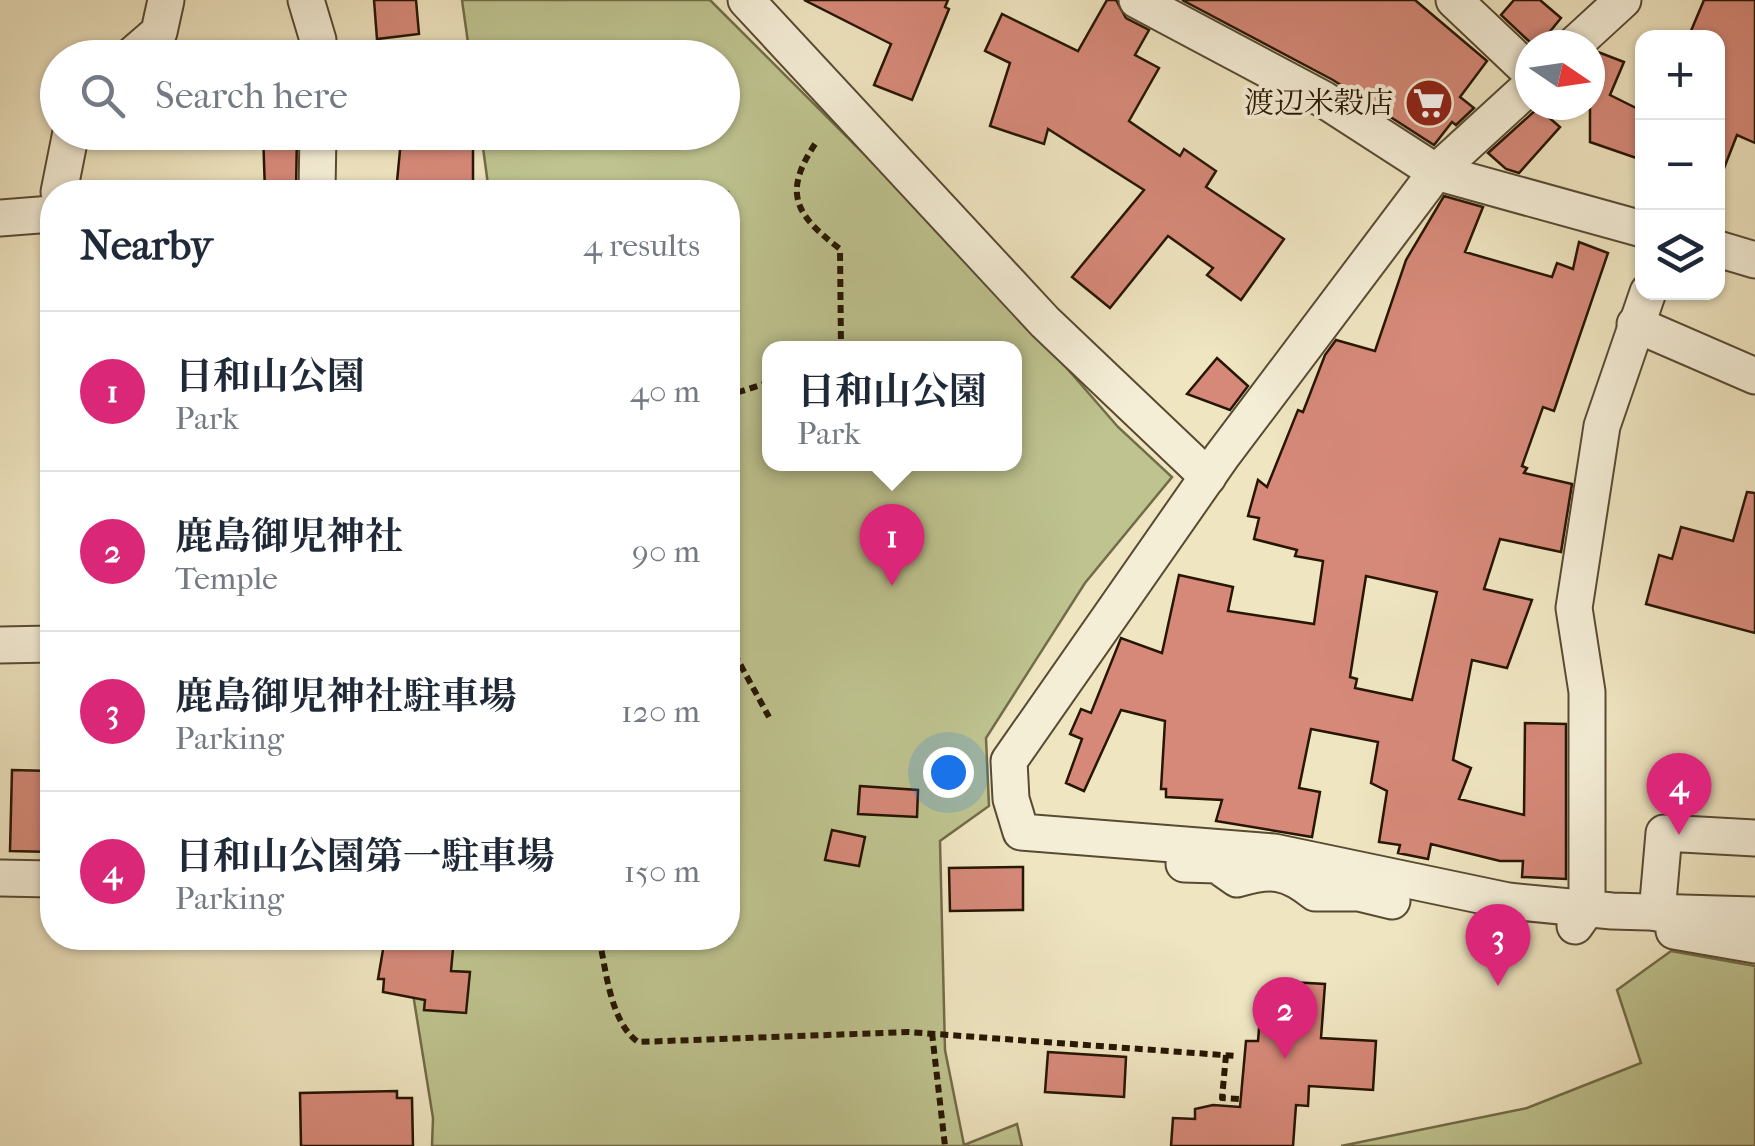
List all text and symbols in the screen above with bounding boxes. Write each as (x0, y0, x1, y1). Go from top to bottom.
north arrow (1515, 30, 1605, 120)
map controls (1635, 30, 1725, 300)
button: + (1635, 30, 1725, 120)
search box (40, 40, 740, 150)
icon: search (75, 68, 130, 123)
text: Search here (155, 73, 348, 118)
supermarket icon: 渡辺米穀店 (1403, 77, 1455, 129)
place label: 渡辺米穀店 (1244, 86, 1394, 121)
button: − (1635, 120, 1725, 210)
button: layers (1635, 210, 1725, 300)
text: Nearby (80, 221, 212, 270)
text: 4 results (583, 227, 700, 264)
popup (762, 341, 1022, 471)
text: 日和山公園 (175, 354, 365, 399)
text: 日和山公園 (797, 369, 987, 414)
text: 1 (107, 373, 118, 410)
text: 40 m (630, 373, 700, 410)
text: Park (175, 400, 239, 437)
text: Park (797, 415, 861, 452)
pin: 1 (860, 504, 924, 586)
text: 鹿島御児神社 (175, 514, 403, 559)
text: 2 (104, 533, 121, 570)
text: 90 m (632, 533, 700, 570)
text: Temple (175, 560, 278, 597)
text: 鹿島御児神社駐車場 (175, 674, 517, 719)
text: 3 (106, 693, 119, 730)
text: 120 m (621, 693, 700, 730)
text: Parking (175, 720, 284, 757)
your location (923, 747, 974, 798)
pin: 4 (1646, 752, 1712, 835)
text: 日和山公園第一駐車場 (175, 834, 555, 879)
text: 4 (103, 853, 122, 890)
text: 150 m (624, 853, 700, 890)
text: Parking (175, 880, 284, 917)
pin: 3 (1466, 904, 1530, 986)
pin: 2 (1252, 976, 1318, 1059)

